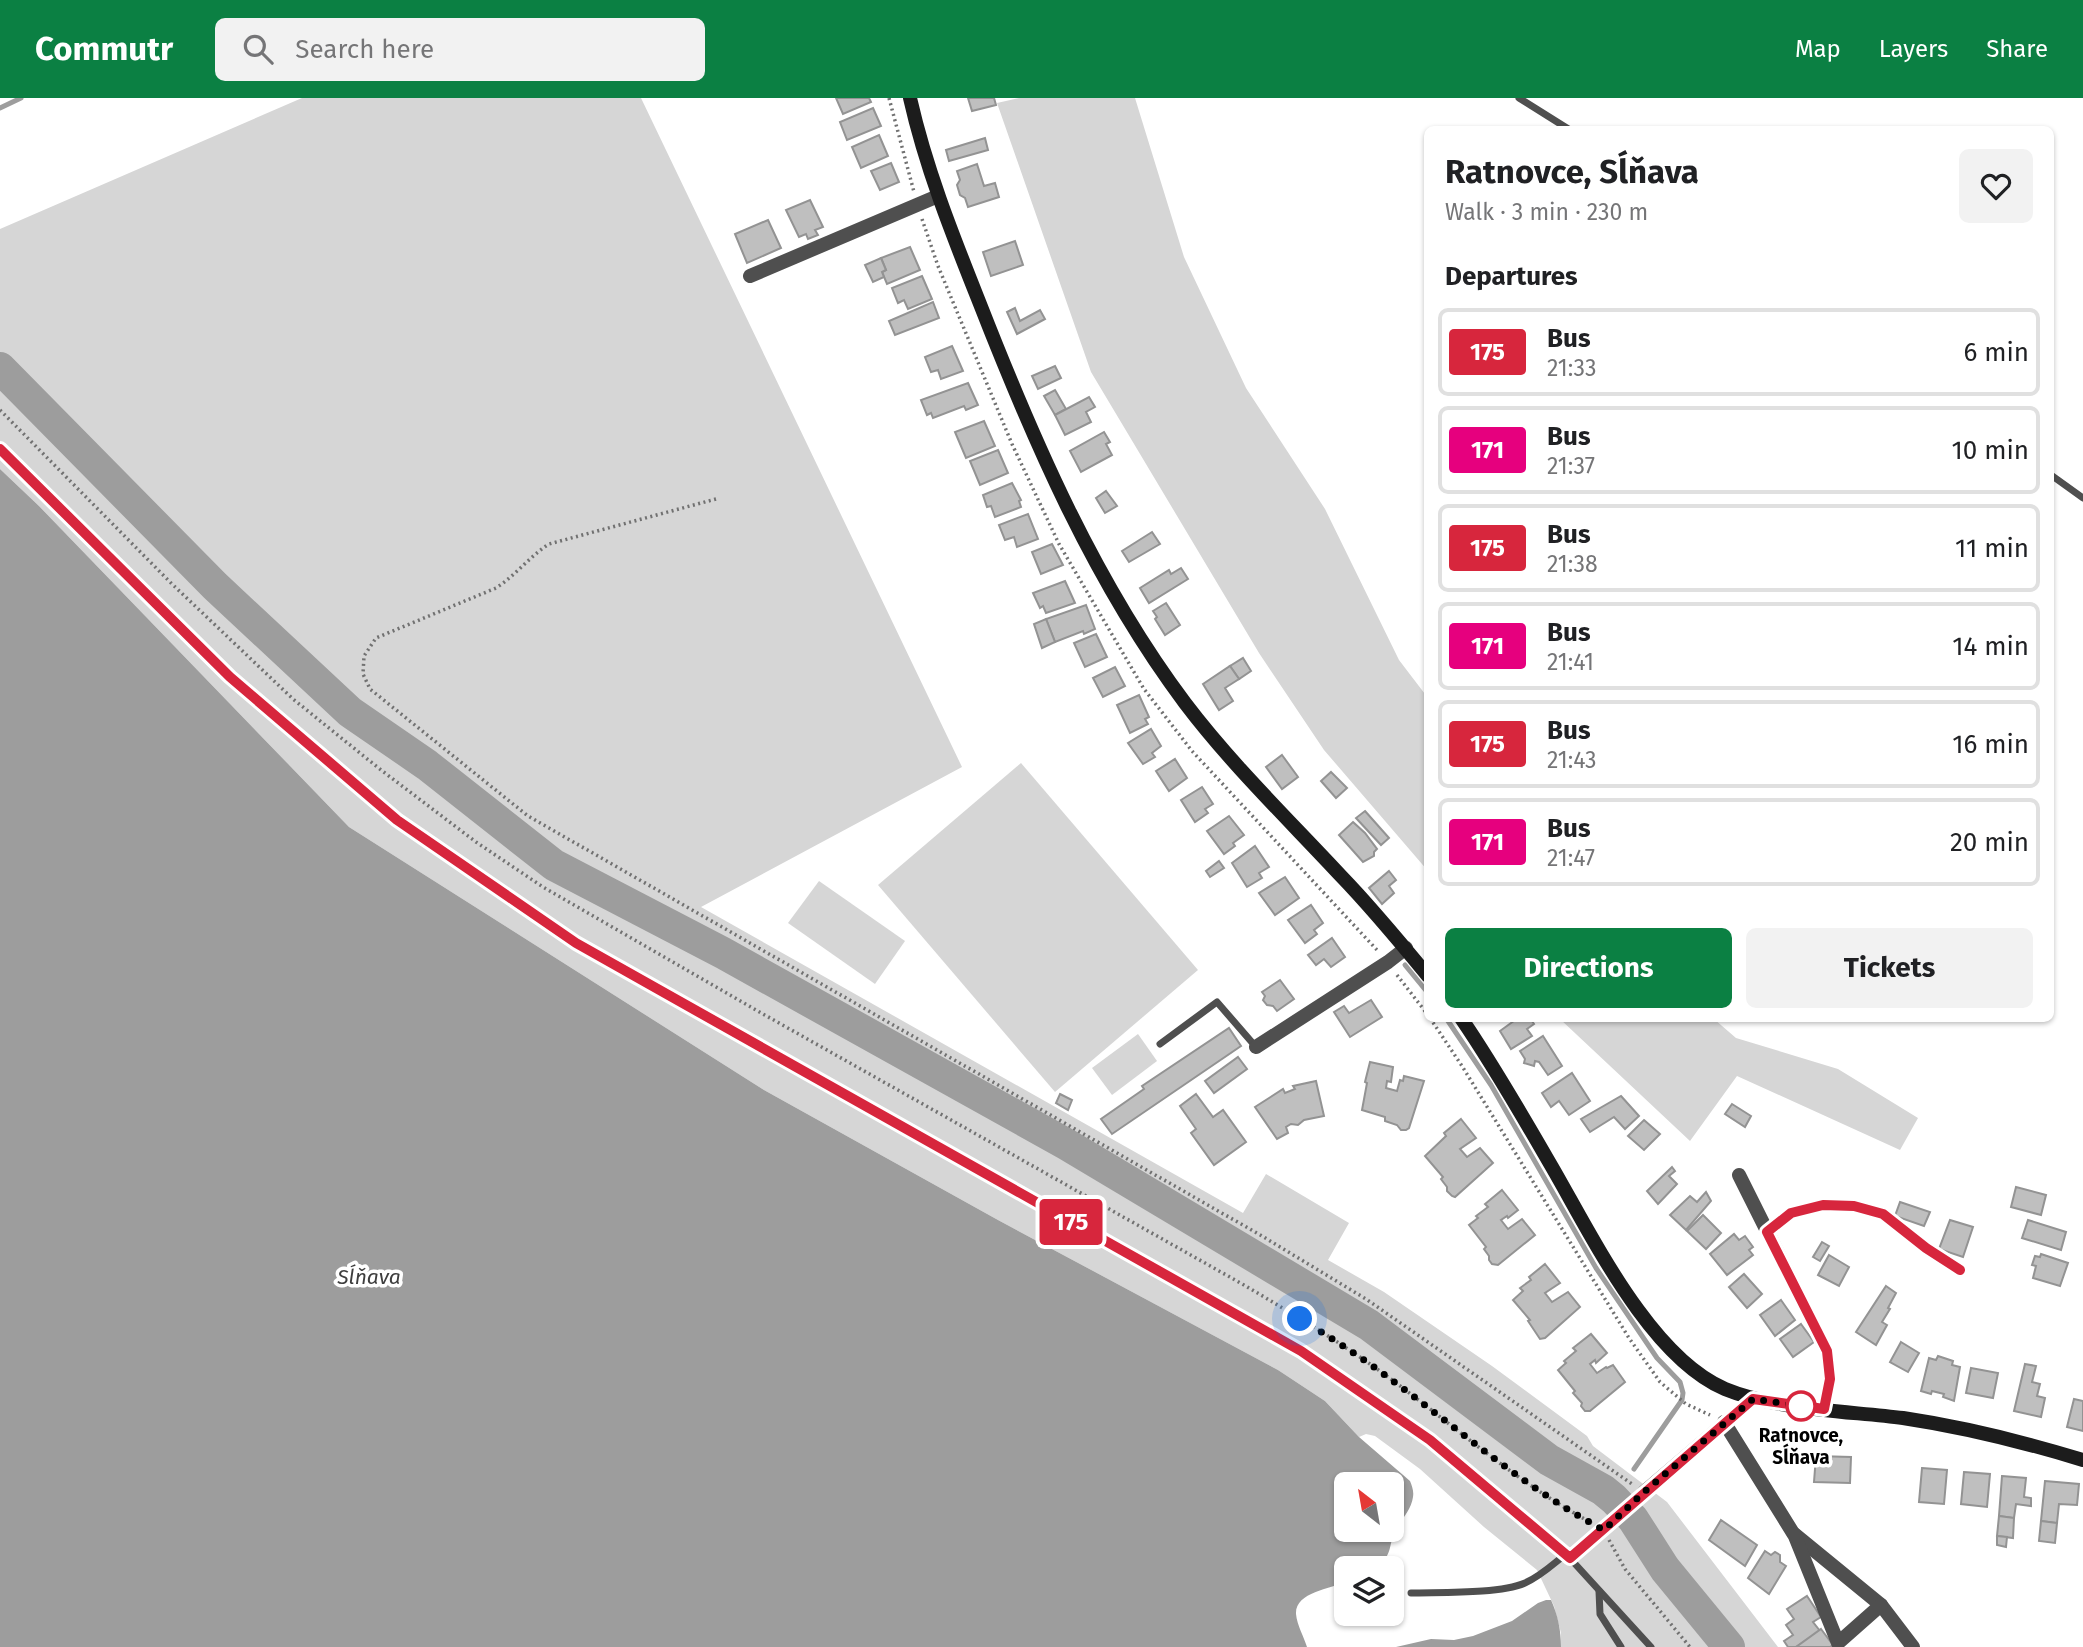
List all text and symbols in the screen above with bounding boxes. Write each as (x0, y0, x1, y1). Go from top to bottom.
search box (215, 18, 705, 81)
text: Commutr (35, 29, 173, 69)
icon: search (239, 30, 277, 68)
text: Search here (295, 34, 434, 65)
text: Map (1795, 35, 1841, 63)
text: Layers (1879, 35, 1948, 63)
text: Share (1986, 35, 2048, 63)
button: heart (1959, 149, 2033, 223)
text: Ratnovce, Sĺňava (1445, 152, 1699, 192)
text: Walk · 3 min · 230 m (1445, 198, 1648, 226)
text: Departures (1445, 261, 1578, 292)
text: Bus (1547, 323, 1590, 354)
text: 6 min (1963, 337, 2029, 368)
text: 175 (1470, 338, 1505, 366)
text: 21:33 (1547, 354, 1596, 382)
text: Bus (1547, 421, 1590, 452)
text: 10 min (1951, 435, 2029, 466)
text: 171 (1471, 436, 1504, 464)
text: 21:37 (1547, 452, 1595, 480)
text: Bus (1547, 519, 1590, 550)
text: 11 min (1955, 533, 2029, 564)
text: 175 (1470, 534, 1505, 562)
text: 21:38 (1547, 550, 1598, 578)
text: Bus (1547, 617, 1590, 648)
text: 14 min (1952, 631, 2029, 662)
text: 171 (1471, 632, 1504, 660)
text: 21:41 (1547, 648, 1594, 676)
text: Bus (1547, 715, 1590, 746)
text: 16 min (1952, 729, 2029, 760)
text: 175 (1470, 730, 1505, 758)
text: 21:43 (1547, 746, 1597, 774)
text: Bus (1547, 813, 1590, 844)
text: 20 min (1950, 827, 2029, 858)
text: 171 (1471, 828, 1504, 856)
text: 21:47 (1547, 844, 1595, 872)
button: Directions (1445, 928, 1732, 1008)
button: Tickets (1746, 928, 2033, 1008)
line badge: 175 (1031, 1199, 1111, 1245)
text: 175 (1054, 1208, 1088, 1236)
water label: Sĺňava (336, 1264, 401, 1290)
your location (1282, 1301, 1317, 1336)
marker: Ratnovce, Sĺňava (1786, 1391, 1816, 1421)
place label: Ratnovce, Sĺňava (1759, 1424, 1843, 1469)
north arrow (1334, 1472, 1404, 1542)
map controls (1334, 1472, 1404, 1626)
button: layers (1334, 1556, 1404, 1626)

